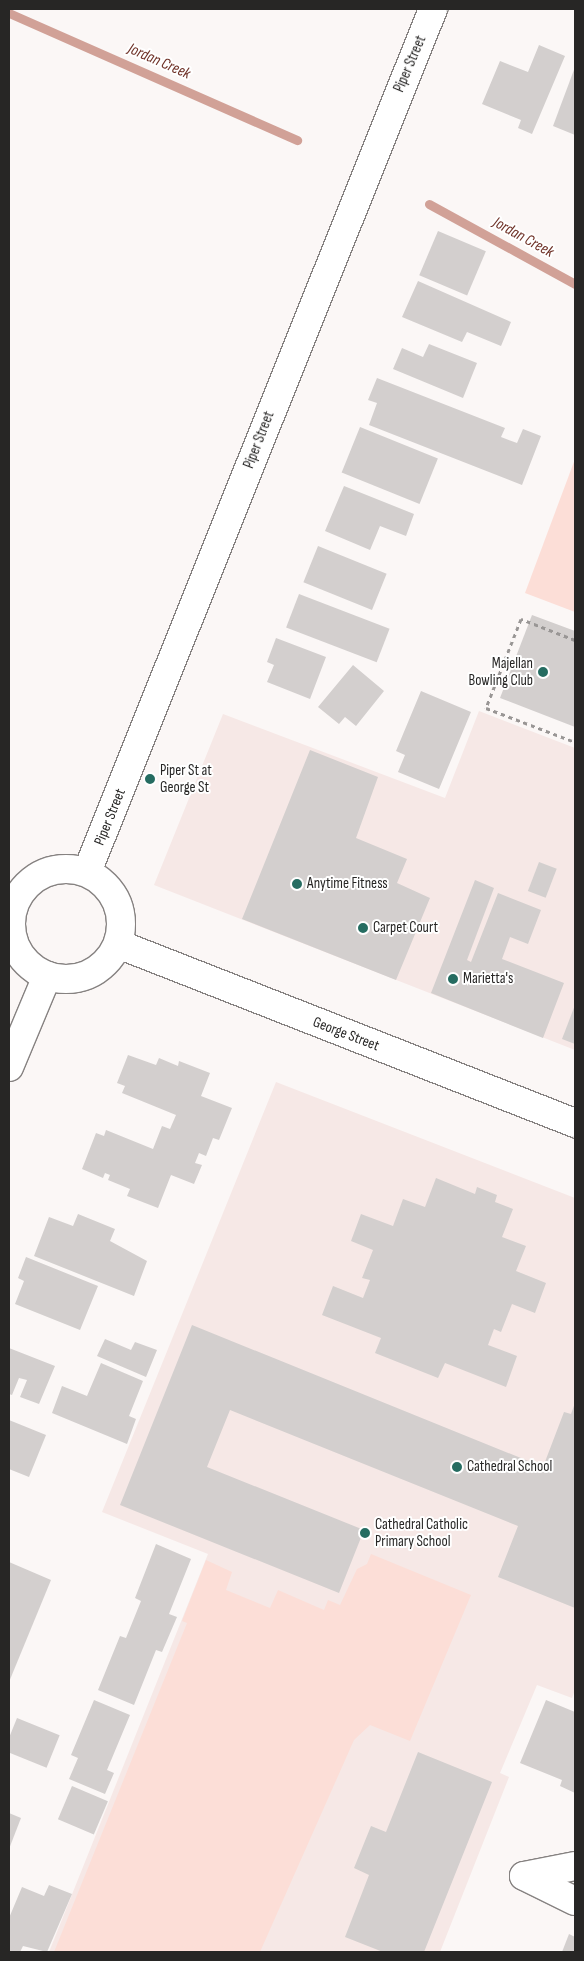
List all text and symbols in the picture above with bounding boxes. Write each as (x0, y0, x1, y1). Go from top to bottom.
street label: Piper Street (390, 33, 430, 95)
water label: Jordan Creek (125, 40, 193, 84)
water label: Jordan Creek (489, 213, 557, 263)
street label: Piper Street (240, 409, 278, 471)
place label: Majellan Bowling Club (469, 654, 533, 689)
marker: Majellan Bowling Club (537, 666, 549, 678)
place label: Piper St at George St (160, 761, 212, 796)
marker: Piper St at George St (144, 773, 156, 785)
street label: Piper Street (90, 786, 130, 848)
place label: Anytime Fitness (307, 875, 388, 893)
marker: Anytime Fitness (291, 878, 303, 890)
place label: Carpet Court (373, 919, 438, 937)
marker: Carpet Court (357, 922, 369, 934)
place label: Marietta's (463, 970, 513, 988)
marker: Marietta's (447, 973, 459, 985)
street label: George Street (310, 1013, 382, 1055)
place label: Cathedral School (467, 1458, 552, 1476)
marker: Cathedral School (451, 1461, 463, 1473)
place label: Cathedral Catholic Primary School (375, 1515, 468, 1550)
marker: Cathedral Catholic Primary School (359, 1527, 371, 1539)

